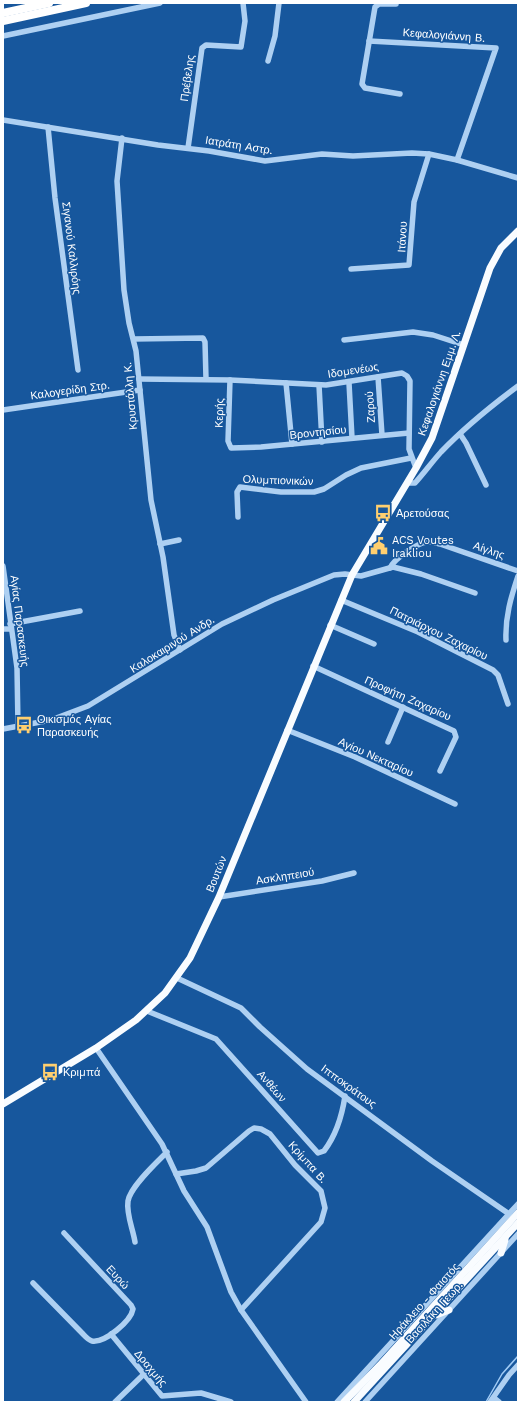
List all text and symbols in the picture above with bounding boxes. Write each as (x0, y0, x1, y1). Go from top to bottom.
street label: Κεφαλογιάννη Β. (402, 26, 486, 45)
street label: Πρέβελης (178, 54, 197, 102)
street label: Ιατράτη Αστρ. (204, 134, 274, 157)
street label: Σιγανού Καλλιρόης (59, 201, 84, 295)
street label: Ιτάνου (395, 221, 410, 253)
street label: Κεφαλογιάννη Εμμ. Λ. (415, 329, 464, 437)
street label: Ιδομενέως (327, 360, 379, 381)
street label: Κρυστάλλη Κ. (121, 361, 140, 430)
street label: Καλογερίδη Στρ. (30, 378, 111, 402)
street label: Ζαρού (363, 391, 378, 423)
street label: Κερής (212, 398, 227, 428)
street label: Βροντησίου (289, 423, 347, 442)
street label: Ολυμπιονικών (242, 473, 314, 488)
bus stop icon: Αρετούσας (373, 503, 393, 523)
place label: Αρετούσας (396, 507, 449, 520)
place label: ACS Voutes Irakliou (392, 534, 454, 560)
public building icon: ACS Voutes Irakliou (369, 536, 389, 556)
street label: Αίγλης (471, 539, 506, 562)
street label: Αγίας Παρασκευής (7, 575, 32, 668)
street label: Πατριάρχου Ζαχαρίου (388, 604, 490, 663)
street label: Καλοκαιρινού Ανδρ. (128, 613, 217, 676)
street label: Προφήτη Ζαχαρίου (362, 673, 453, 723)
place label: Οικισμός Αγίας Παρασκευής (37, 713, 112, 739)
bus stop icon: Οικισμός Αγίας Παρασκευής (14, 715, 34, 735)
street label: Αγίου Νεκταρίου (336, 735, 415, 780)
street label: Βουτών (203, 854, 230, 894)
street label: Ασκληπειού (255, 865, 315, 888)
bus stop icon: Κριμπά (40, 1062, 60, 1082)
street label: Ιπποκράτους (319, 1062, 379, 1111)
place label: Κριμπά (63, 1066, 101, 1079)
street label: Ανθέων (254, 1068, 289, 1105)
street label: Κρίμπα Β. (286, 1139, 330, 1186)
street label: Ηράκλειο - Φαιστός (387, 1260, 462, 1342)
street label: Ευρώ (103, 1263, 132, 1292)
street label: Βασιλάκη Γεωρ. (403, 1279, 466, 1346)
street label: Δραχμής (131, 1347, 170, 1389)

